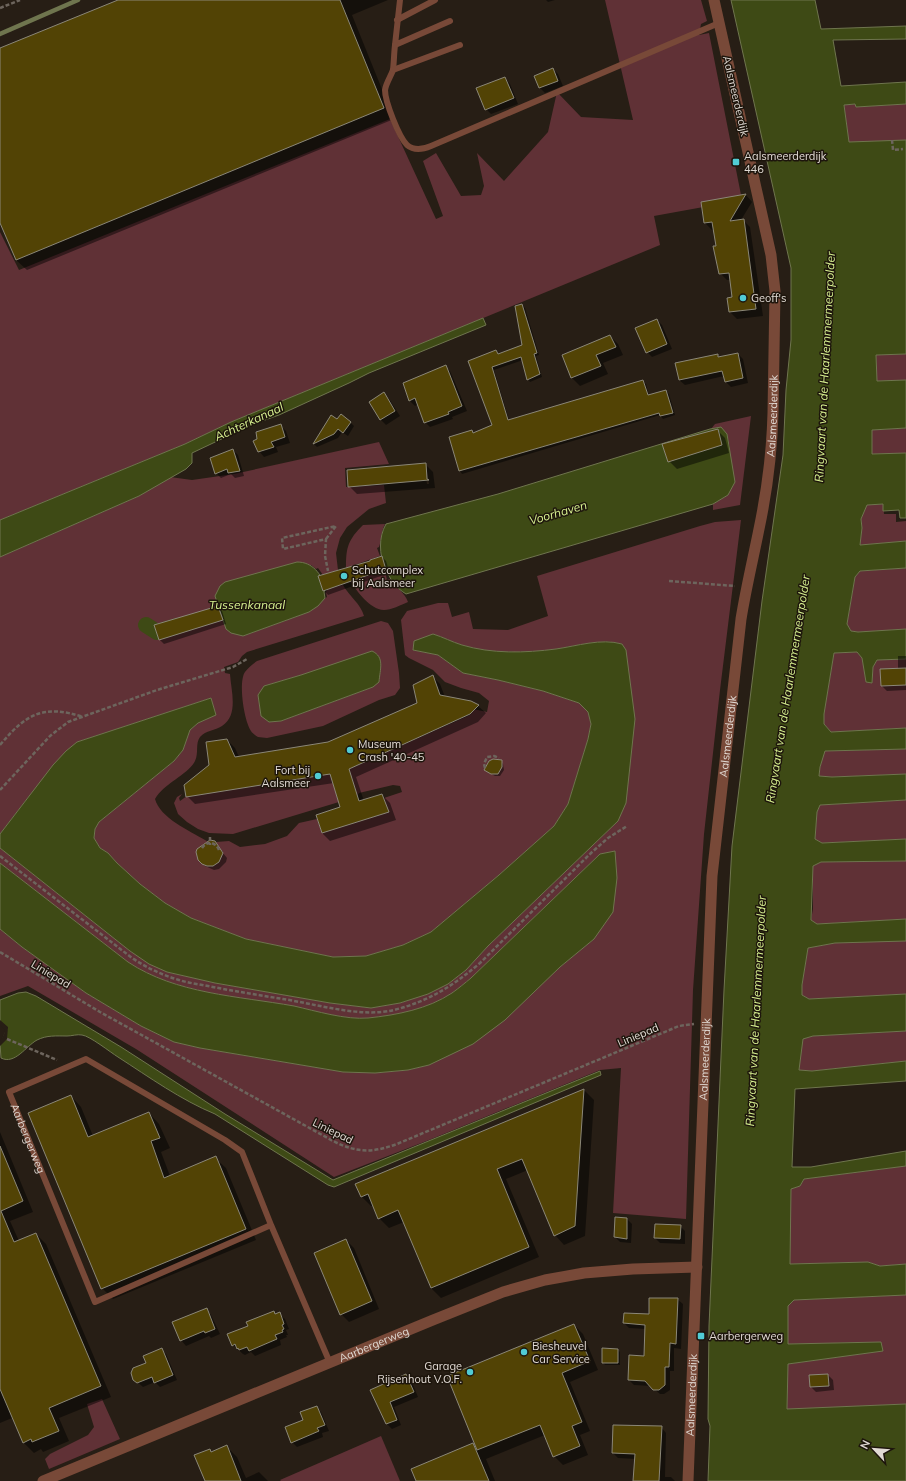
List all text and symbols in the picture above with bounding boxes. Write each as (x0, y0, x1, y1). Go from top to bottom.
street label: Aalsmeerderdijk (720, 54, 752, 138)
place label: Aalsmeerderdijk 446 (744, 149, 827, 176)
marker: Aalsmeerderdijk 446 (731, 157, 741, 167)
water label: Ringvaart van de Haarlemmermeerpolder (811, 251, 838, 483)
place label: Geoff's (751, 291, 786, 305)
marker: Geoff's (738, 293, 748, 303)
street label: Aalsmeerderdijk (763, 374, 781, 458)
water label: Achterkanaal (211, 399, 286, 444)
water label: Voorhaven (527, 497, 589, 528)
place label: Schutcomplex bij Aalsmeer (352, 563, 423, 590)
marker: Schutcomplex bij Aalsmeer (339, 571, 349, 581)
water label: Ringvaart van de Haarlemmermeerpolder (762, 573, 813, 804)
water label: Tussenkanaal (209, 597, 285, 612)
street label: Aalsmeerderdijk (716, 694, 739, 778)
place label: Museum Crash '40-45 (358, 737, 425, 764)
marker: Museum Crash '40-45 (345, 745, 355, 755)
place label: Fort bij Aalsmeer (262, 763, 310, 790)
marker: Fort bij Aalsmeer (313, 771, 323, 781)
water label: Ringvaart van de Haarlemmermeerpolder (742, 895, 769, 1127)
street label: Liniepad (29, 957, 73, 991)
street label: Aalsmeerderdijk (696, 1018, 713, 1101)
street label: Liniepad (615, 1020, 661, 1050)
street label: Aarbergerweg (7, 1101, 49, 1175)
street label: Liniepad (310, 1115, 356, 1147)
street label: Aarbergerweg (337, 1324, 411, 1365)
place label: Aarbergerweg (709, 1329, 783, 1343)
marker: Aarbergerweg (696, 1331, 706, 1341)
place label: Biesheuvel Car Service (532, 1339, 590, 1366)
marker: Biesheuvel Car Service (519, 1347, 529, 1357)
street label: Aalsmeerderdijk (683, 1353, 700, 1437)
place label: Garage Rijsenhout V.O.F. (377, 1359, 462, 1386)
marker: Garage Rijsenhout V.O.F. (465, 1367, 475, 1377)
north arrow (854, 1429, 894, 1469)
text: N (857, 1438, 873, 1451)

